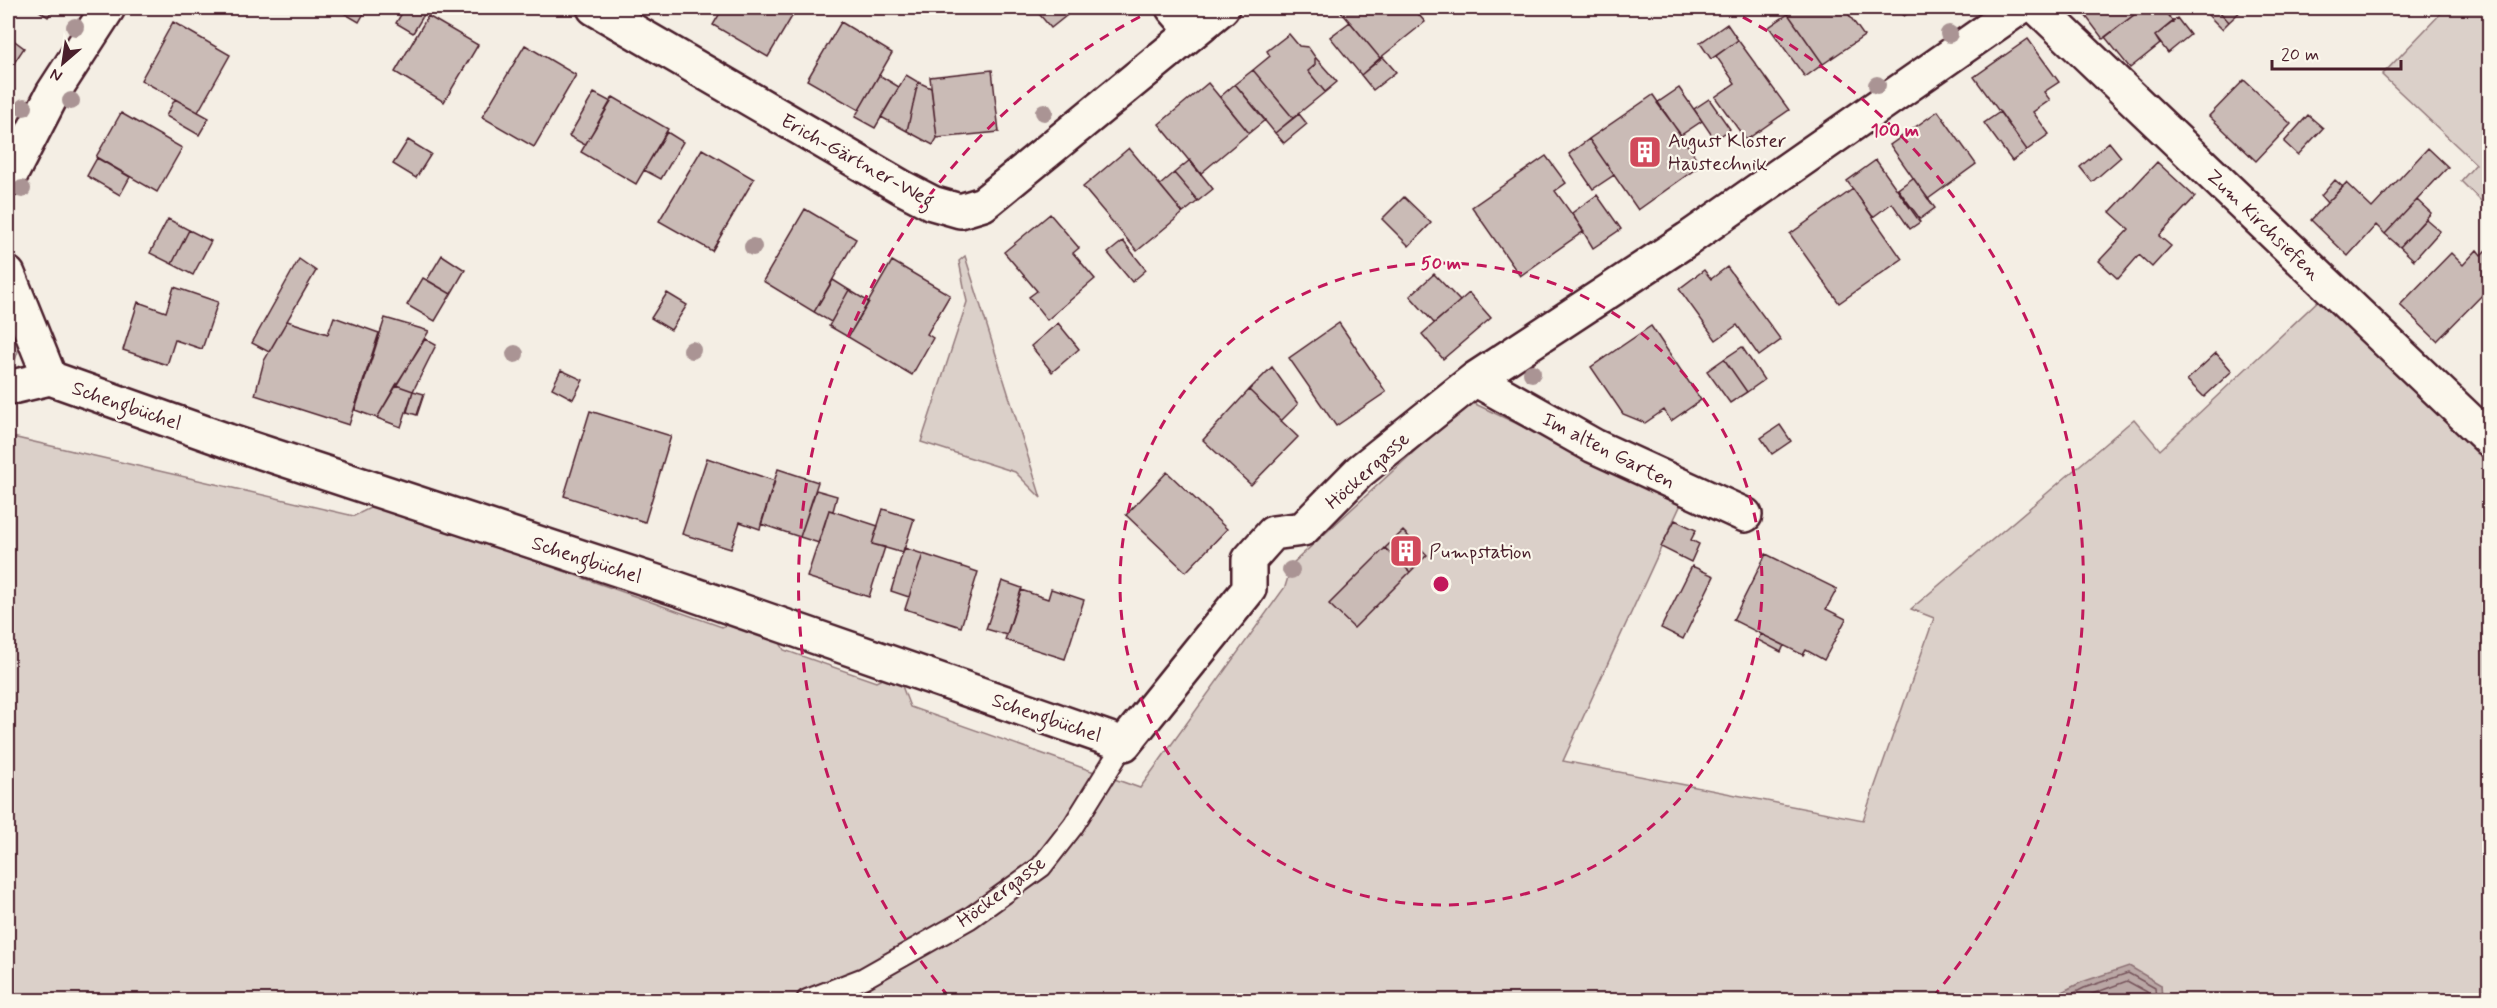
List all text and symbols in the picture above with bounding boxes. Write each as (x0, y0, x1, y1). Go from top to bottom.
north arrow (33, 33, 93, 93)
scale bar (2272, 33, 2401, 71)
text: 20 m (2281, 43, 2319, 67)
text: N (47, 63, 66, 87)
street label: Erich-Gärtner-Weg (775, 108, 939, 216)
text: 100 m (1871, 119, 1919, 143)
place label: August Kloster Haustechnik (1668, 128, 1787, 178)
building icon: August Kloster Haustechnik (1627, 134, 1663, 170)
street label: Zum Kirchsiefen (2200, 163, 2327, 287)
text: 50 m (1421, 252, 1461, 276)
street label: Schengbüchel (67, 375, 185, 440)
street label: Im alten Garten (1537, 406, 1679, 496)
street label: Höckergasse (1320, 426, 1416, 516)
street label: Schengbüchel (527, 530, 645, 593)
building icon: Pumpstation (1388, 533, 1424, 569)
place label: Pumpstation (1429, 539, 1532, 566)
centre of rings (1431, 574, 1451, 594)
street label: Schengbüchel (987, 687, 1105, 752)
street label: Höckergasse (952, 850, 1052, 935)

